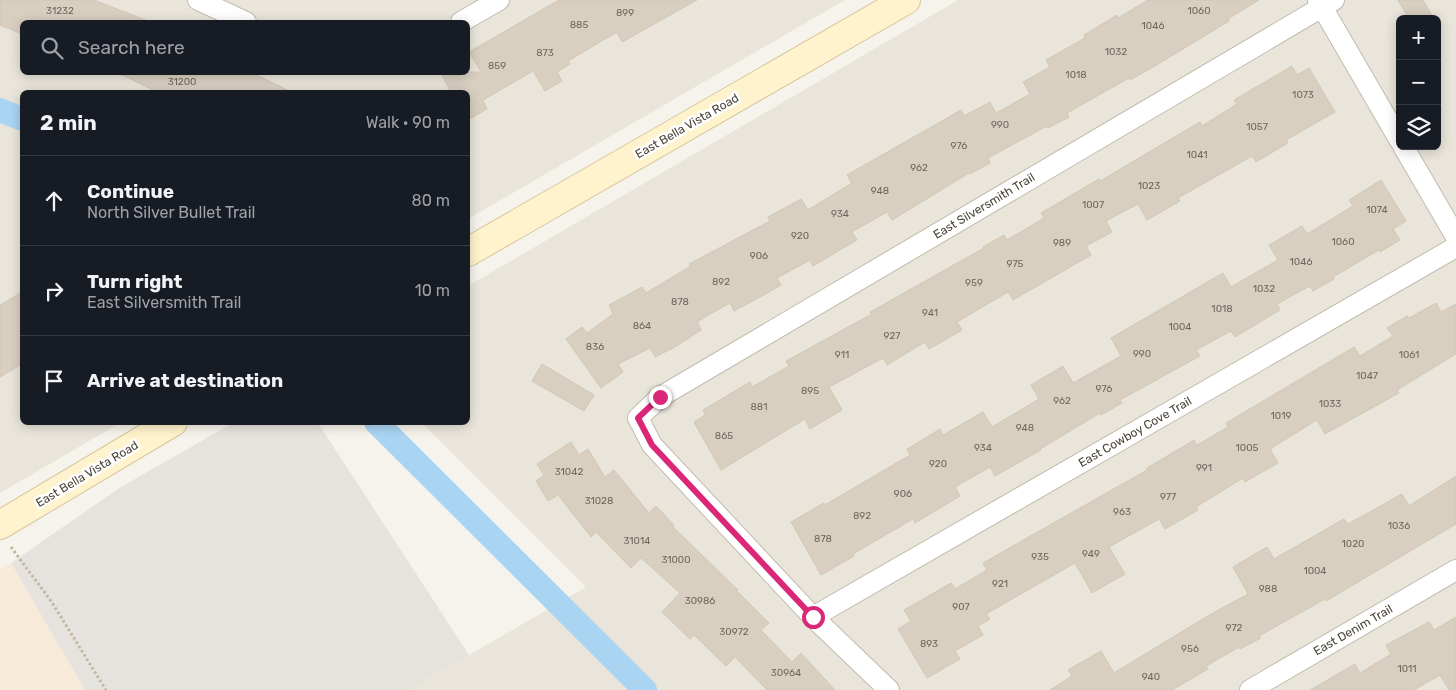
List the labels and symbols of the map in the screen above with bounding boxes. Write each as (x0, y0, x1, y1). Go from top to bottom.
house number: 31232 (46, 5, 74, 17)
house number: 1060 (1187, 5, 1211, 17)
house number: 899 (616, 7, 634, 19)
house number: 885 (570, 19, 588, 31)
house number: 1046 (1142, 20, 1164, 32)
house number: 1032 (1105, 46, 1127, 58)
house number: 873 (536, 47, 554, 59)
house number: 859 (488, 60, 506, 72)
house number: 1018 (1065, 69, 1087, 81)
house number: 31200 (168, 76, 196, 88)
house number: 1073 (1292, 89, 1314, 101)
street label: East Bella Vista Road (633, 91, 741, 161)
house number: 990 (991, 119, 1009, 131)
house number: 1057 (1246, 121, 1268, 133)
house number: 976 (951, 140, 967, 152)
house number: 1041 (1187, 149, 1207, 161)
house number: 962 (910, 162, 928, 174)
street label: East Silversmith Trail (931, 170, 1037, 242)
house number: 1023 (1138, 180, 1160, 192)
house number: 948 (871, 185, 889, 197)
house number: 1007 (1082, 199, 1104, 211)
house number: 1074 (1366, 204, 1388, 216)
house number: 934 (831, 208, 849, 220)
house number: 920 (791, 230, 809, 242)
house number: 1060 (1331, 236, 1355, 248)
house number: 989 (1053, 237, 1071, 249)
house number: 906 (750, 250, 768, 262)
house number: 1046 (1290, 256, 1312, 268)
house number: 975 (1007, 258, 1024, 270)
house number: 892 (712, 276, 730, 288)
house number: 959 (965, 277, 983, 289)
house number: 1032 (1253, 283, 1275, 295)
house number: 878 (671, 296, 689, 308)
house number: 1018 (1211, 303, 1233, 315)
house number: 941 (922, 307, 938, 319)
house number: 864 (633, 320, 651, 332)
house number: 1004 (1168, 321, 1192, 333)
house number: 927 (884, 330, 900, 342)
house number: 836 (586, 341, 604, 353)
house number: 990 (1133, 348, 1151, 360)
house number: 911 (835, 349, 849, 361)
house number: 1061 (1399, 349, 1419, 361)
house number: 1047 (1356, 370, 1378, 382)
house number: 976 (1096, 383, 1112, 395)
house number: 895 (801, 385, 819, 397)
route end (649, 386, 672, 409)
street label: East Cowboy Cove Trail (1076, 394, 1194, 470)
house number: 962 (1053, 395, 1071, 407)
house number: 1033 (1319, 398, 1341, 410)
house number: 881 (751, 401, 768, 413)
house number: 1019 (1271, 410, 1291, 422)
house number: 948 (1016, 422, 1034, 434)
house number: 865 (715, 430, 733, 442)
street label: East Bella Vista Road (33, 438, 141, 510)
house number: 934 (974, 442, 992, 454)
house number: 1005 (1236, 442, 1259, 454)
house number: 920 (929, 458, 947, 470)
house number: 991 (1196, 462, 1212, 474)
house number: 31042 (555, 466, 583, 478)
house number: 906 (894, 488, 912, 500)
house number: 977 (1160, 491, 1176, 503)
house number: 31028 (585, 495, 613, 507)
house number: 963 (1113, 506, 1131, 518)
house number: 892 (853, 510, 871, 522)
house number: 1036 (1388, 520, 1410, 532)
house number: 878 (814, 533, 832, 545)
house number: 31014 (624, 535, 650, 547)
house number: 1020 (1342, 538, 1364, 550)
house number: 949 (1082, 548, 1100, 560)
house number: 935 (1031, 551, 1049, 563)
house number: 31000 (661, 554, 691, 566)
house number: 1004 (1303, 565, 1327, 577)
house number: 921 (992, 578, 1008, 590)
house number: 988 (1259, 583, 1277, 595)
house number: 30986 (685, 595, 715, 607)
house number: 907 (952, 601, 970, 613)
street label: East Denim Trail (1311, 602, 1395, 658)
route start (802, 606, 825, 629)
house number: 972 (1226, 622, 1243, 634)
house number: 30972 (719, 626, 749, 638)
house number: 893 (920, 638, 938, 650)
house number: 956 (1181, 643, 1199, 655)
house number: 1011 (1397, 663, 1417, 675)
house number: 30964 (771, 667, 801, 679)
house number: 940 (1142, 671, 1160, 683)

